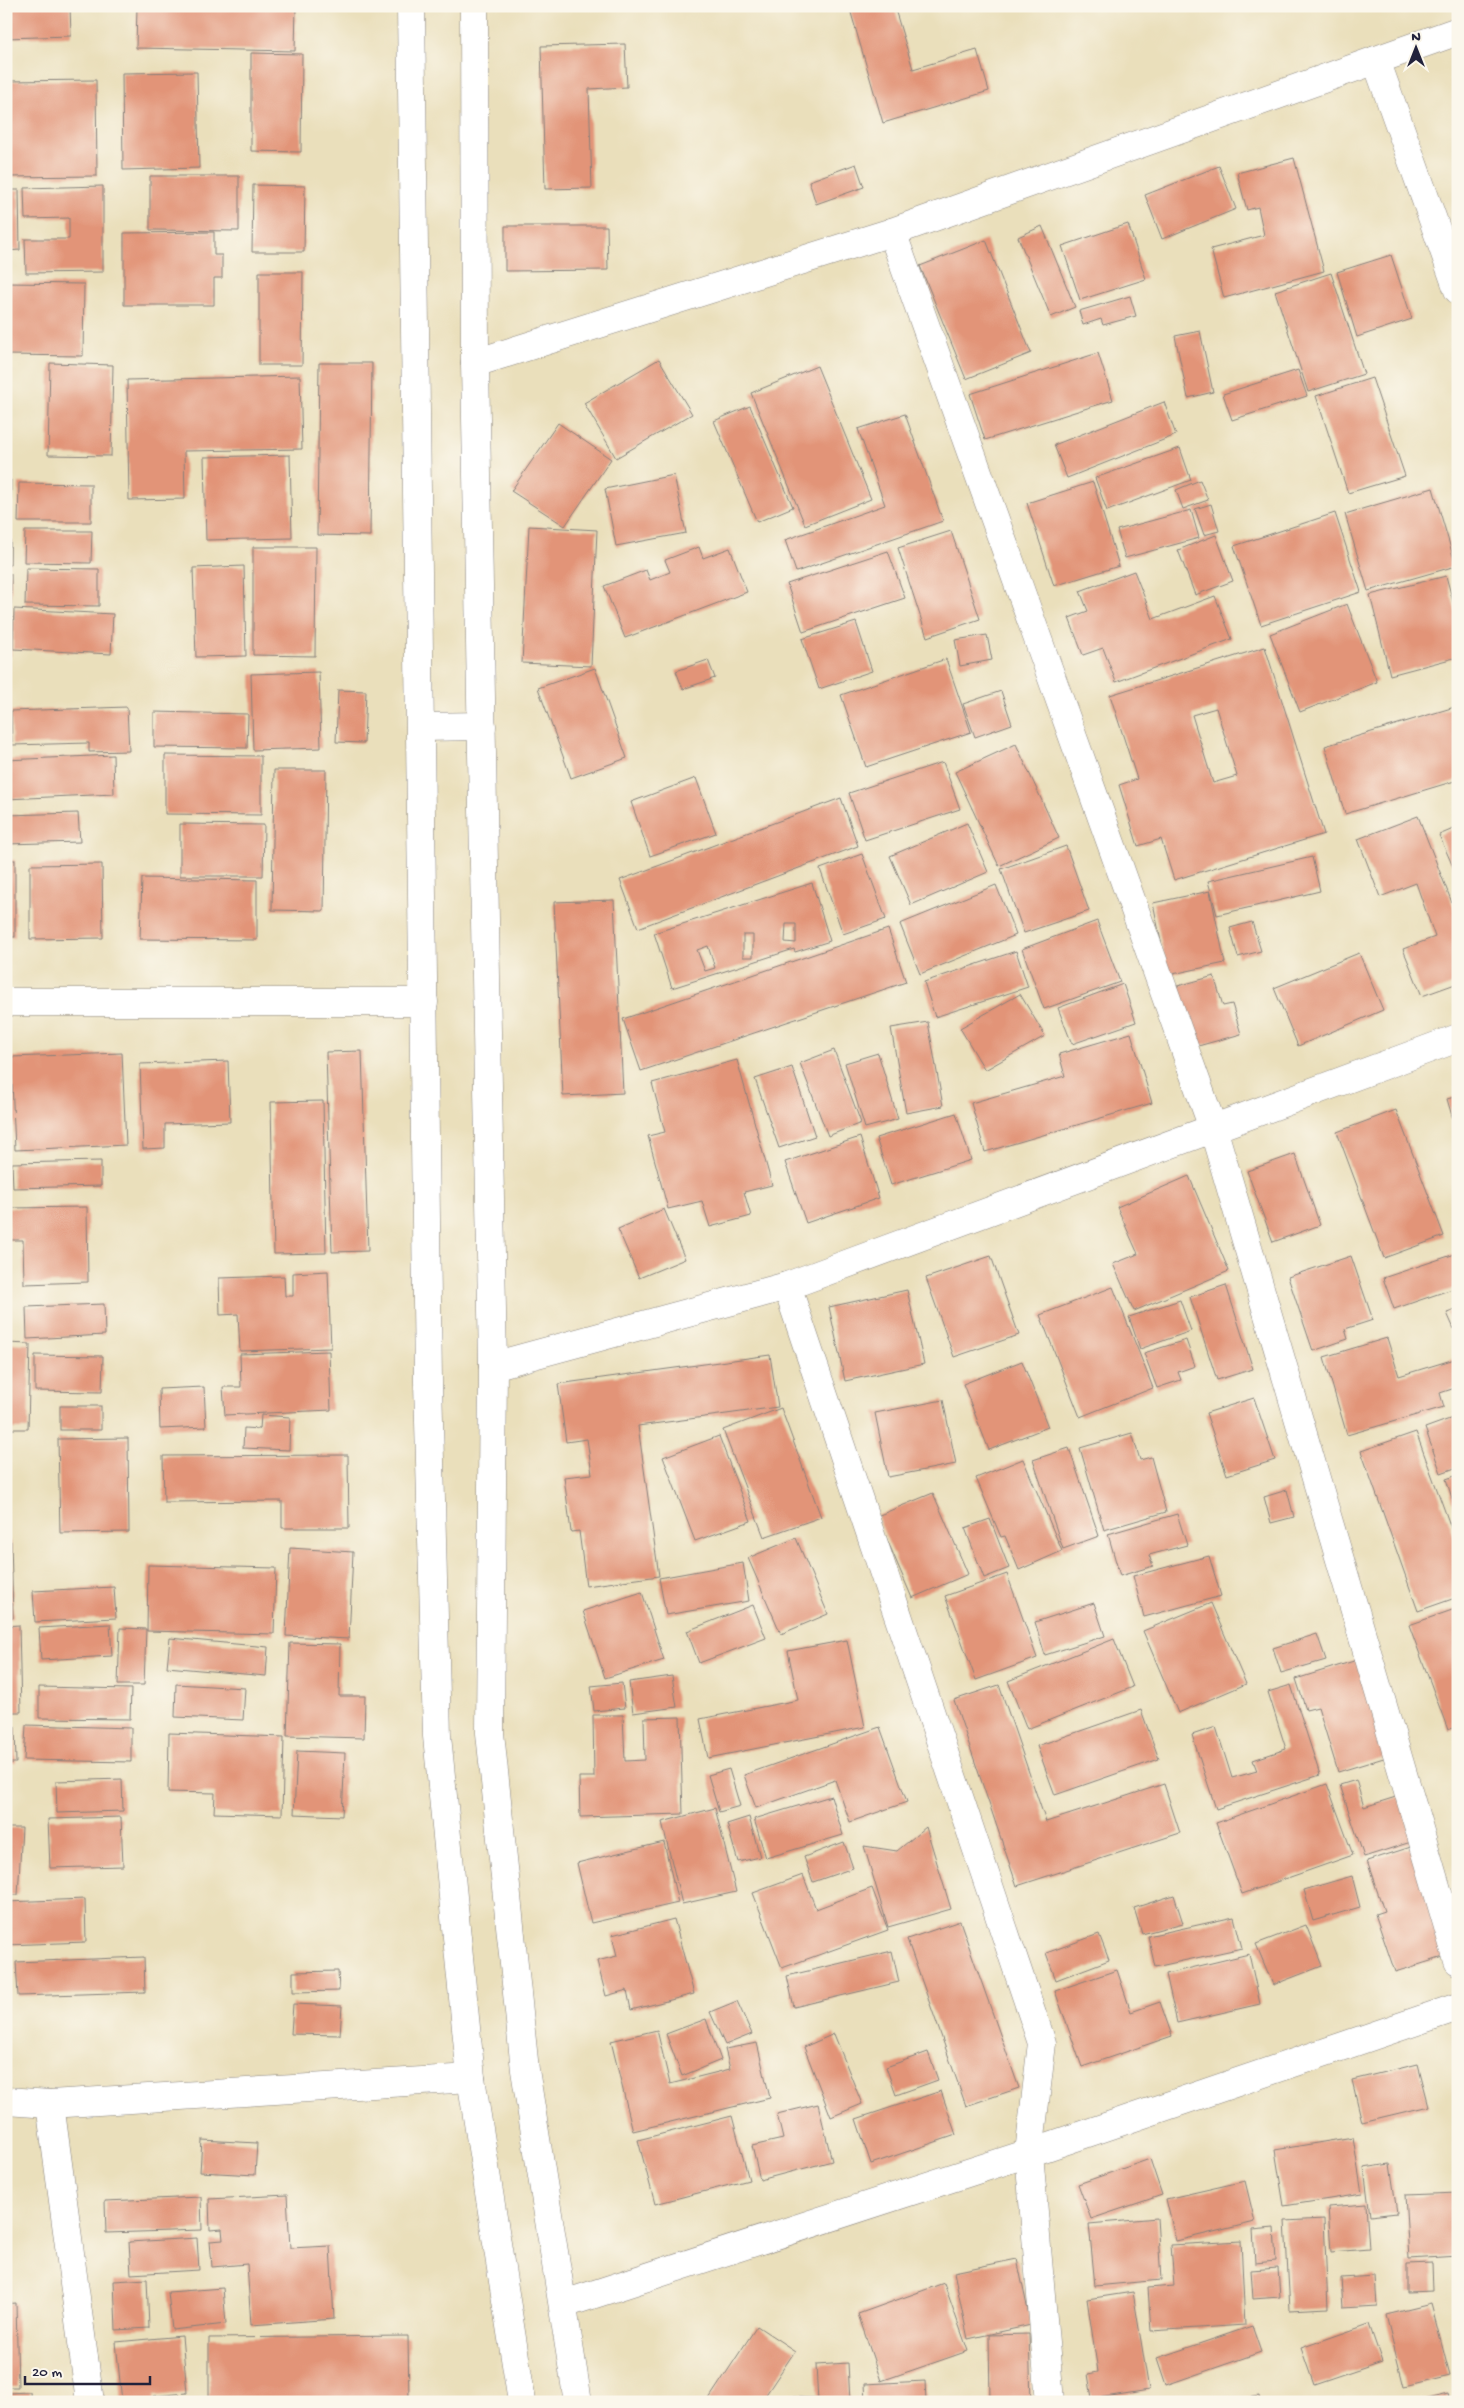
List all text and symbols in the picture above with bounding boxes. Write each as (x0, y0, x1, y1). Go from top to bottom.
north arrow (1392, 22, 1442, 72)
text: N (1411, 29, 1421, 46)
scale bar (25, 2353, 150, 2385)
text: 20 m (32, 2364, 62, 2382)

